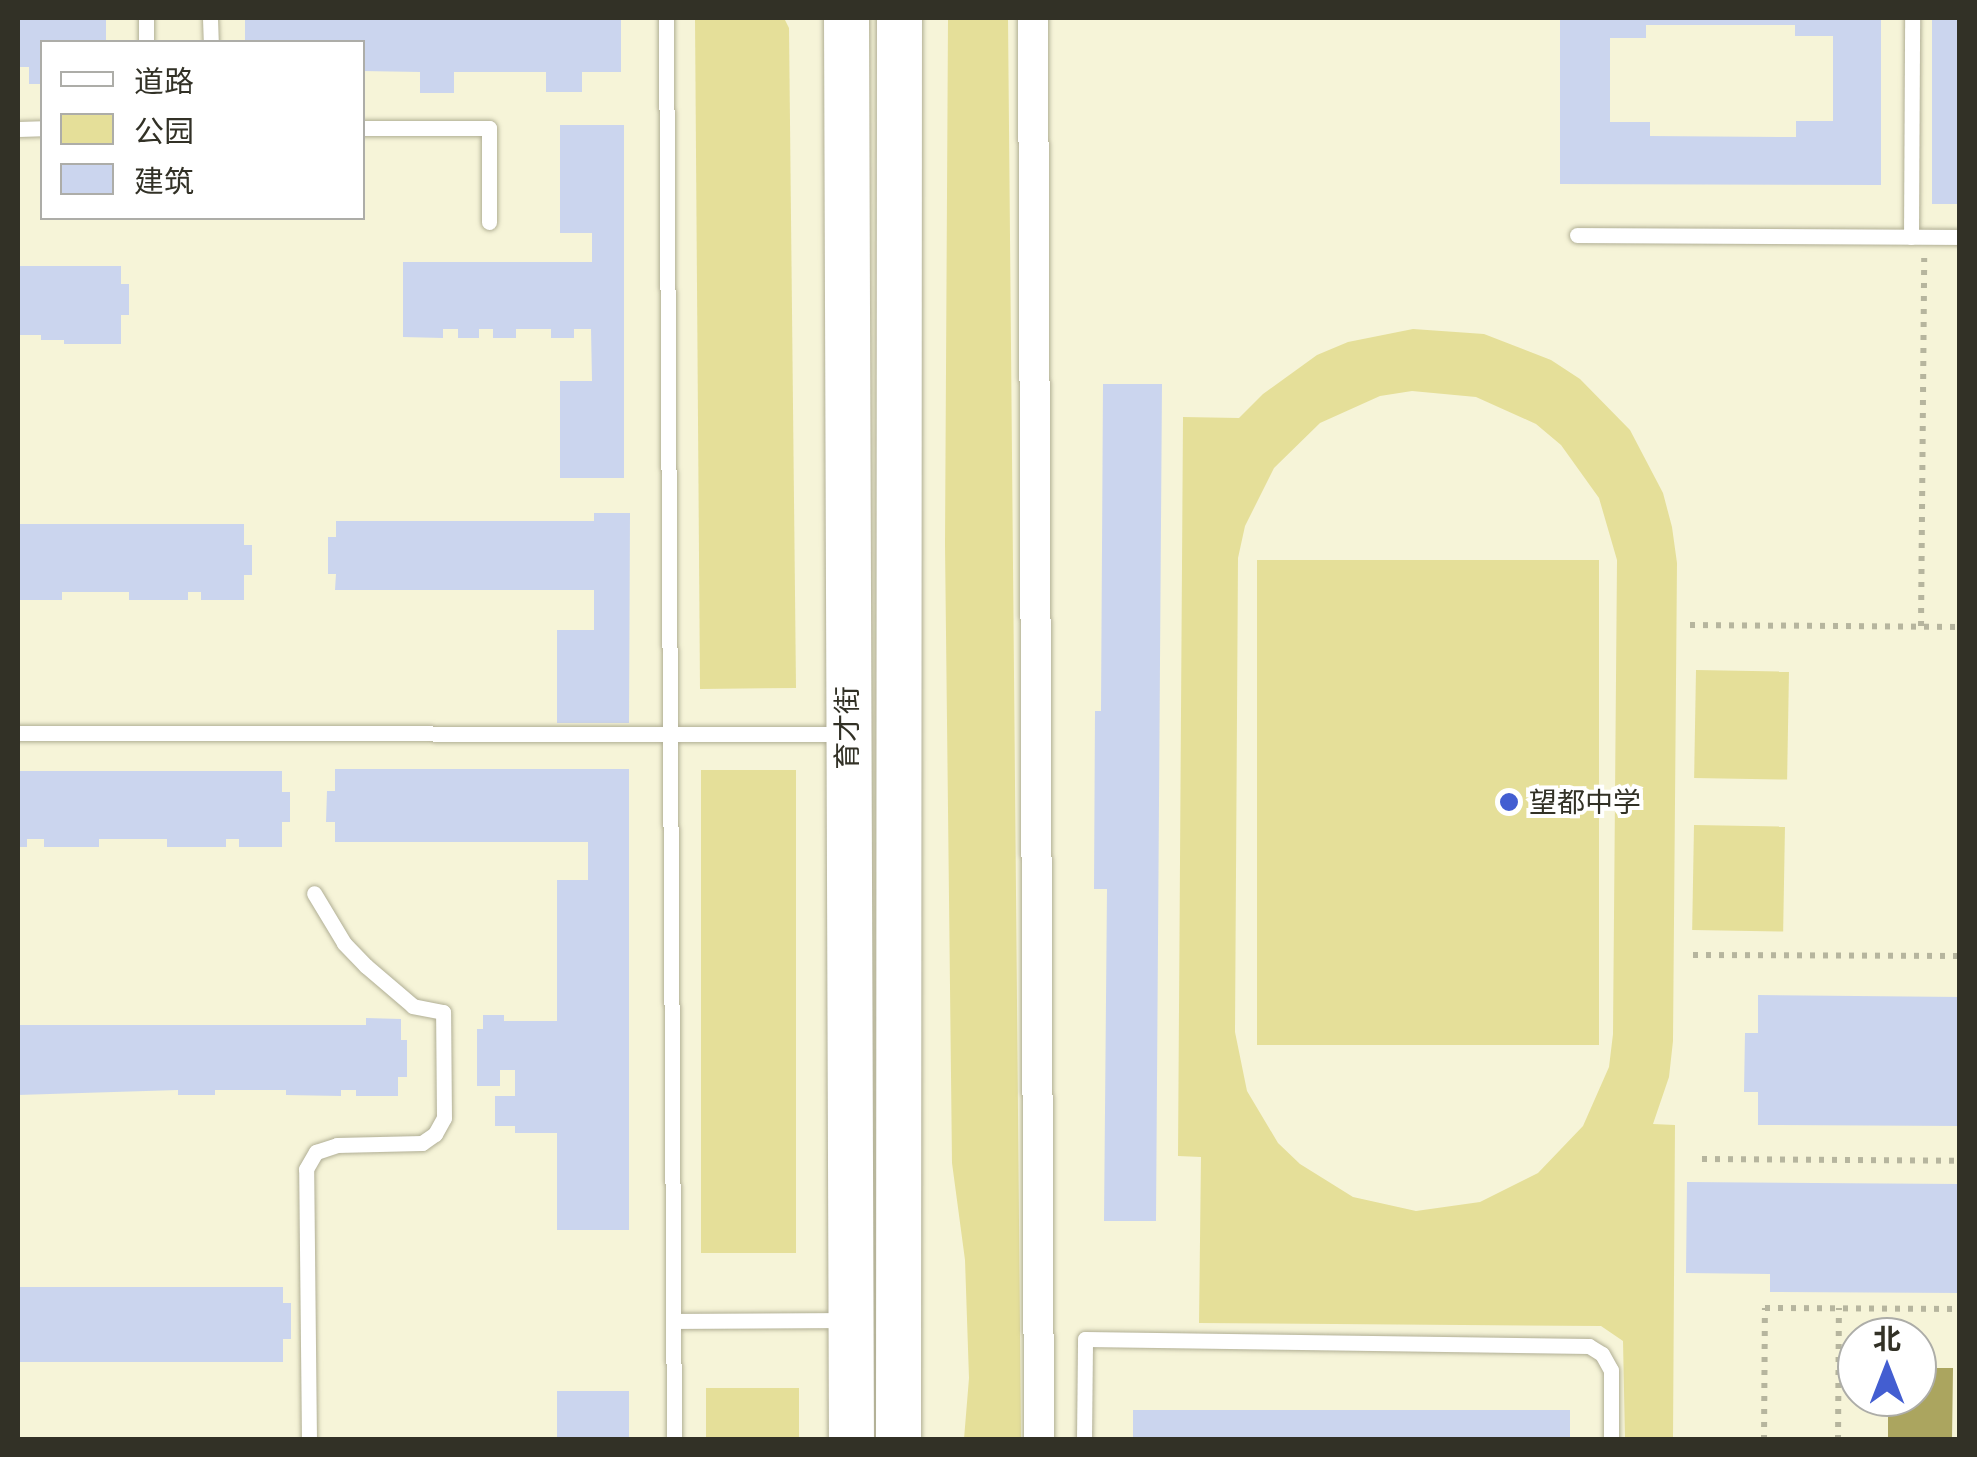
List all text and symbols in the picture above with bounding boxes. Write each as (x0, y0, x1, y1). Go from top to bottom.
legend (40, 40, 365, 220)
text: 道路 (134, 62, 194, 100)
text: 公园 (134, 112, 194, 150)
text: 建筑 (134, 162, 194, 200)
street label: 育才街 (830, 686, 864, 770)
place label: 望都中学 (1529, 785, 1641, 819)
marker: 望都中学 (1498, 791, 1520, 813)
north arrow (1837, 1317, 1937, 1417)
text: 北 (1873, 1321, 1901, 1356)

